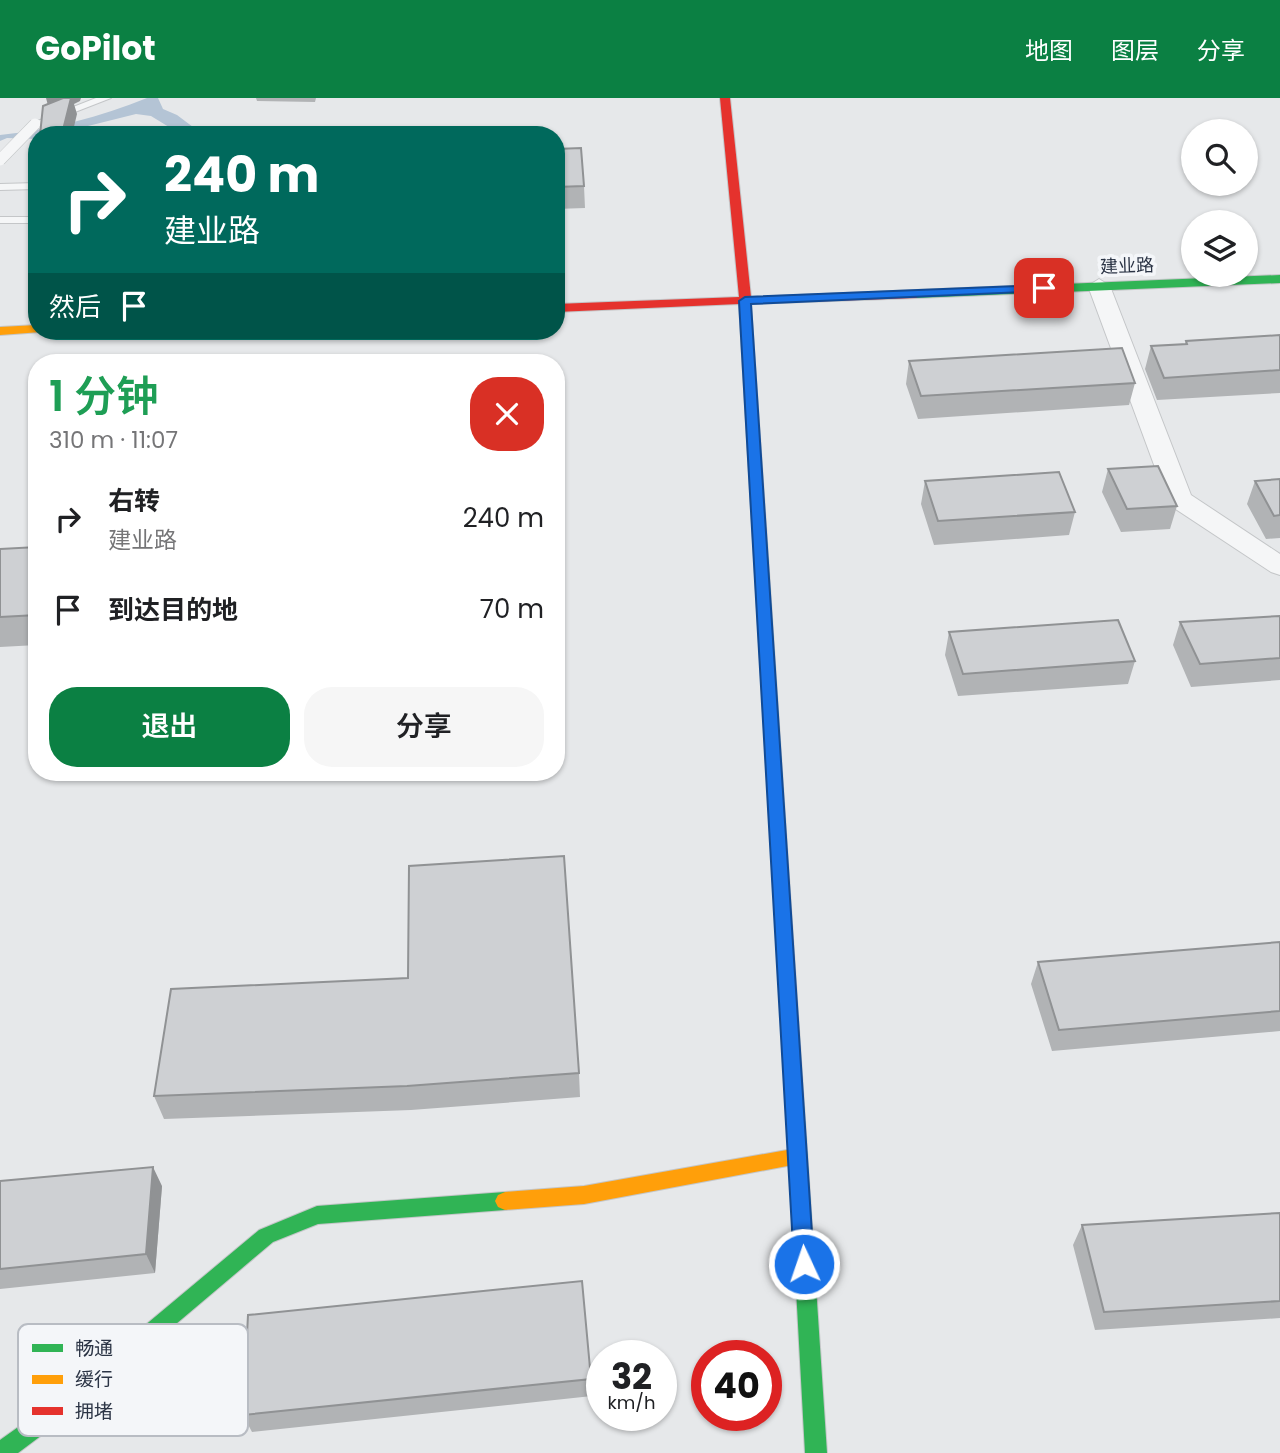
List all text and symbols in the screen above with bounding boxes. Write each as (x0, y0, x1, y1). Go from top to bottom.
text: GoPilot (35, 25, 156, 72)
text: 地图 (1025, 34, 1073, 67)
text: 图层 (1111, 34, 1159, 67)
text: 分享 (1197, 34, 1245, 67)
map controls (1181, 119, 1258, 287)
button: search (1181, 119, 1258, 196)
text: 240 m (164, 141, 319, 209)
icon: right (49, 154, 140, 245)
text: 建业路 (164, 208, 260, 253)
button: layers (1181, 210, 1258, 287)
street label: 建业路 (1100, 252, 1154, 279)
pin (1014, 258, 1074, 318)
icon: arrive (1025, 269, 1063, 307)
icon: arrive (115, 287, 153, 325)
text: 然后 (49, 289, 101, 325)
text: 1 分钟 (49, 367, 158, 426)
button: close (470, 377, 544, 451)
text: 310 m · 11:07 (49, 424, 178, 456)
text: 右转 (108, 483, 160, 519)
icon: right (49, 500, 87, 538)
text: 240 m (463, 500, 544, 536)
text: 建业路 (108, 524, 177, 556)
icon: arrive (49, 591, 87, 629)
text: 70 m (480, 591, 544, 627)
text: 到达目的地 (108, 592, 238, 628)
button: 退出 (49, 687, 290, 767)
button: 分享 (304, 687, 544, 767)
position arrow (767, 1227, 841, 1301)
legend (18, 1324, 248, 1436)
text: 畅通 (75, 1335, 113, 1362)
speed limit sign: 40 (691, 1340, 782, 1431)
text: 32 (611, 1352, 652, 1401)
text: 缓行 (75, 1366, 113, 1393)
text: km/h (608, 1390, 655, 1415)
text: 拥堵 (75, 1398, 113, 1425)

